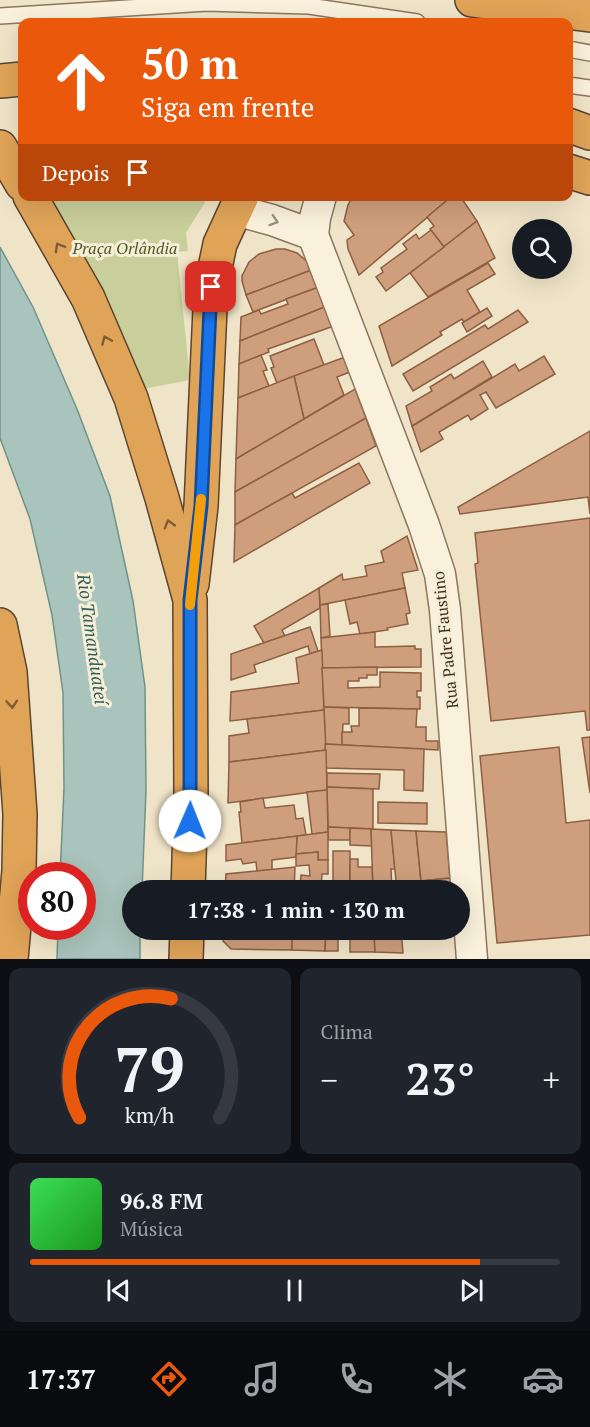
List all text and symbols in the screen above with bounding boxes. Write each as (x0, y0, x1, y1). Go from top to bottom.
text: 50 m (141, 35, 239, 91)
icon: ahead (42, 42, 120, 120)
text: Siga em frente (141, 89, 314, 125)
icon: arrive (121, 156, 154, 189)
text: Depois (42, 158, 109, 187)
one-way arrow (268, 214, 279, 226)
map controls (512, 219, 572, 279)
button: search (512, 219, 572, 279)
park label: Praça Orlândia (72, 237, 177, 259)
one-way arrow (54, 243, 66, 253)
pin (185, 261, 236, 312)
icon: arrive (194, 270, 227, 303)
one-way arrow (101, 335, 113, 346)
one-way arrow (164, 519, 176, 530)
street label: Rua Padre Faustino (427, 570, 463, 710)
water label: Rio Tamanduateí (72, 571, 114, 708)
one-way arrow (5, 699, 18, 708)
position arrow (158, 789, 222, 853)
speed limit sign: 80 (18, 862, 96, 940)
text: 17:38 · 1 min · 130 m (187, 895, 405, 924)
text: Clima (321, 1018, 373, 1045)
text: 79 (114, 1027, 185, 1110)
text: 23° (406, 1048, 475, 1108)
text: − (321, 1058, 338, 1101)
text: + (542, 1058, 560, 1101)
text: km/h (125, 1101, 175, 1129)
text: 96.8 FM (120, 1186, 203, 1215)
text: Música (120, 1215, 183, 1242)
icon: previous (102, 1274, 135, 1307)
icon: pause (278, 1274, 311, 1307)
icon: next (455, 1274, 488, 1307)
icon: directions (148, 1358, 190, 1400)
icon: music (241, 1358, 283, 1400)
icon: phone (335, 1358, 377, 1400)
icon: climate (429, 1358, 471, 1400)
icon: car (522, 1358, 564, 1400)
text: 17:37 (26, 1361, 96, 1397)

